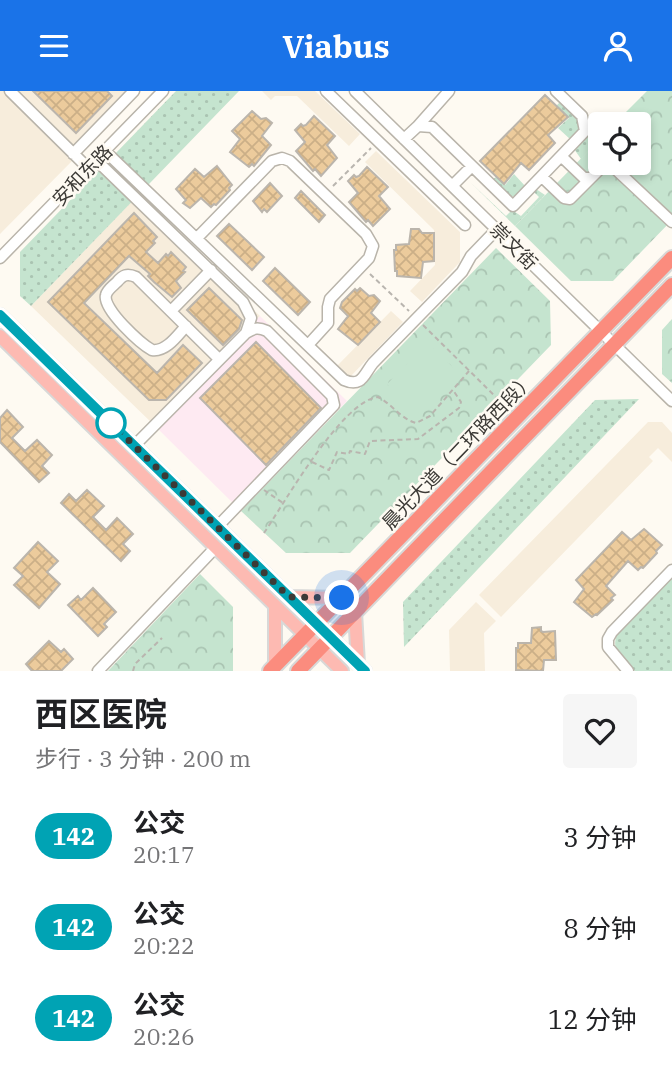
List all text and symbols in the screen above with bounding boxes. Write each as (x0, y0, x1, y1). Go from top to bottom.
text: Viabus (282, 25, 390, 67)
icon: menu (35, 27, 73, 65)
icon: person (599, 27, 637, 65)
map controls (588, 112, 651, 175)
button: locate (588, 112, 651, 175)
street label: 安和东路 (47, 139, 117, 211)
street label: 崇文街 (485, 217, 543, 275)
street label: 晨光大道（二环路西段） (377, 367, 539, 535)
unlabelled marker (96, 408, 126, 438)
your location (324, 580, 359, 615)
text: 西区医院 (35, 692, 167, 735)
button: heart (563, 694, 637, 768)
text: 步行 · 3 分钟 · 200 m (35, 743, 251, 773)
text: 公交 (133, 805, 185, 839)
text: 142 (52, 820, 95, 852)
text: 3 分钟 (563, 820, 637, 854)
text: 20:17 (133, 839, 195, 869)
text: 公交 (133, 896, 185, 930)
text: 142 (52, 911, 95, 943)
text: 8 分钟 (563, 911, 637, 945)
text: 20:22 (133, 930, 195, 960)
text: 公交 (133, 987, 185, 1021)
text: 142 (52, 1002, 95, 1034)
text: 12 分钟 (548, 1002, 637, 1036)
text: 20:26 (133, 1021, 195, 1051)

